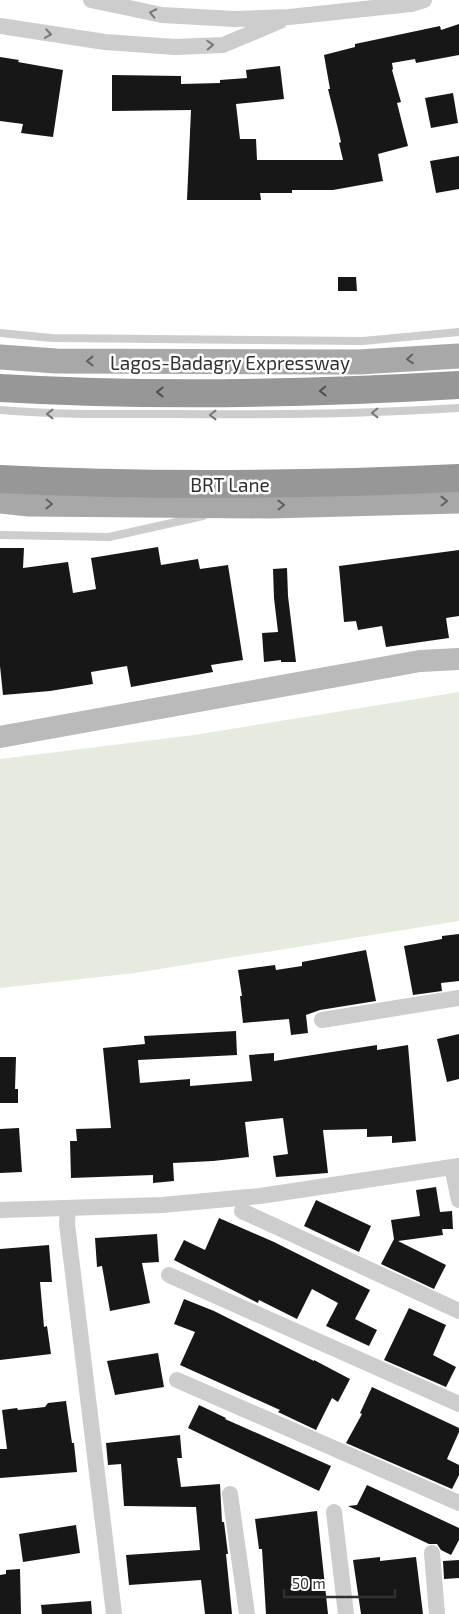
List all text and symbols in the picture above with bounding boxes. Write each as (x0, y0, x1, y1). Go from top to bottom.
one-way arrow (149, 8, 158, 19)
one-way arrow (44, 28, 52, 39)
one-way arrow (206, 40, 214, 51)
street label: Lagos-Badagry Expressway (110, 351, 350, 374)
one-way arrow (406, 353, 414, 364)
one-way arrow (86, 356, 94, 366)
one-way arrow (319, 386, 326, 396)
one-way arrow (156, 387, 164, 397)
one-way arrow (46, 408, 54, 419)
one-way arrow (371, 408, 379, 418)
one-way arrow (209, 410, 216, 420)
street label: BRT Lane (190, 473, 270, 496)
one-way arrow (440, 496, 448, 507)
one-way arrow (45, 499, 53, 509)
one-way arrow (277, 500, 285, 511)
scale bar (284, 1566, 395, 1598)
text: 50 m (292, 1574, 326, 1592)

